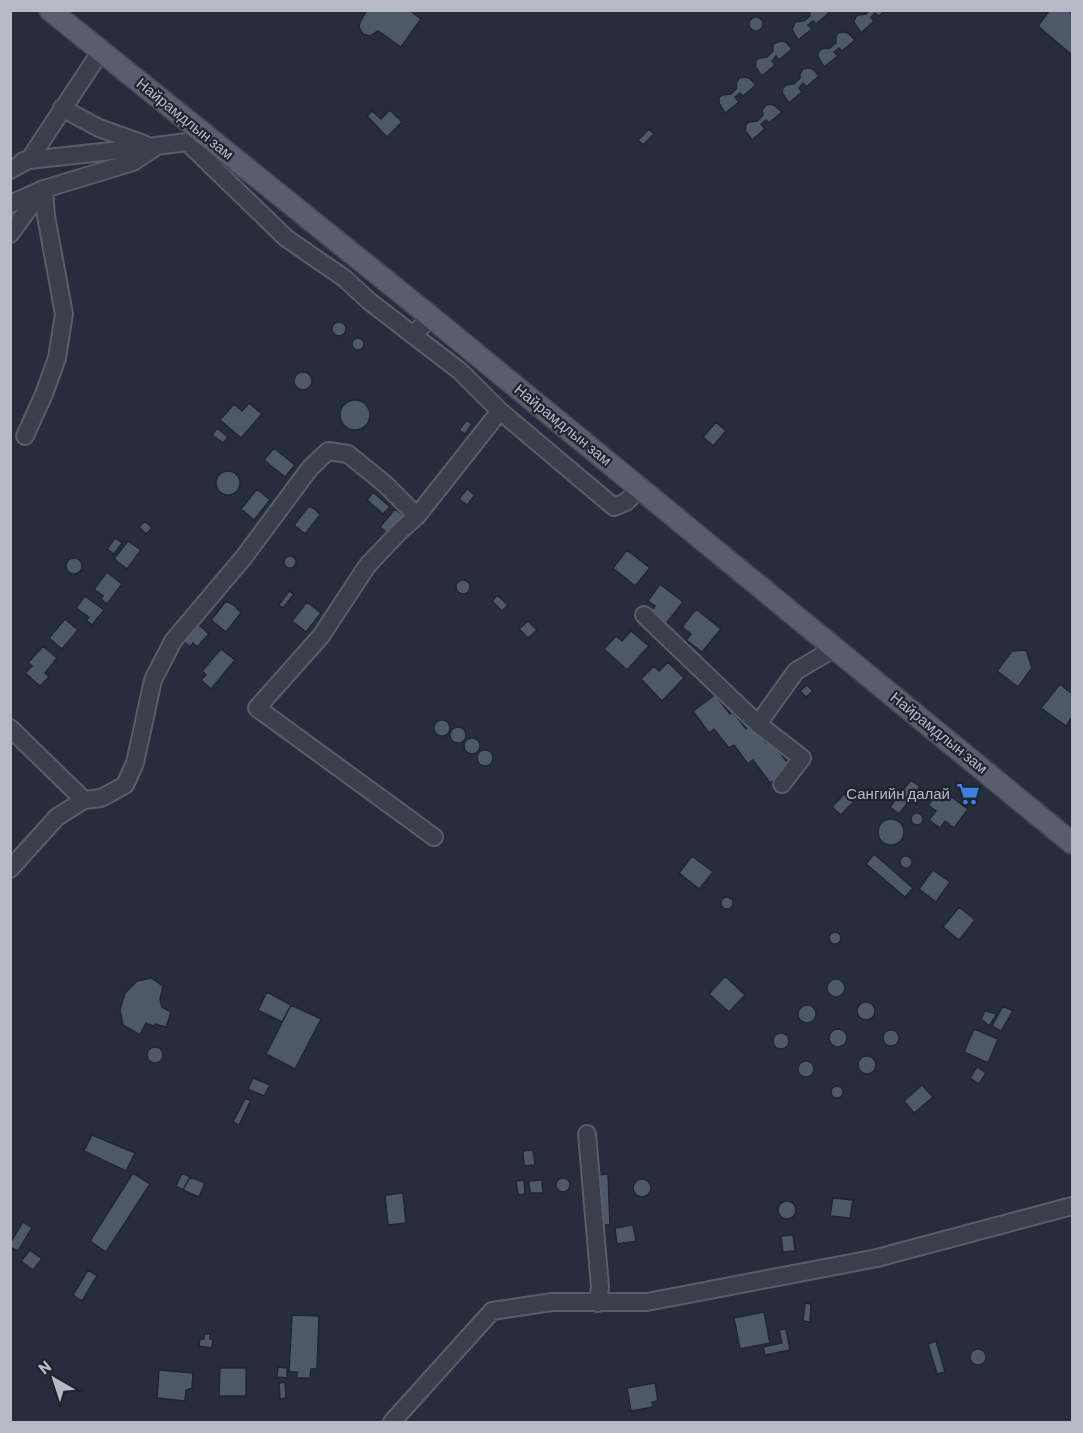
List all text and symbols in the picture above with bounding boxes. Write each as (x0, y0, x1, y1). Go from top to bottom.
street label: Найрамдлын зам (133, 74, 238, 163)
street label: Найрамдлын зам (511, 380, 616, 469)
street label: Найрамдлын зам (887, 688, 992, 777)
supermarket icon: Сангийн далай (955, 781, 981, 807)
place label: Сангийн далай (846, 784, 950, 802)
north arrow (24, 1349, 84, 1409)
text: N (34, 1356, 54, 1378)

